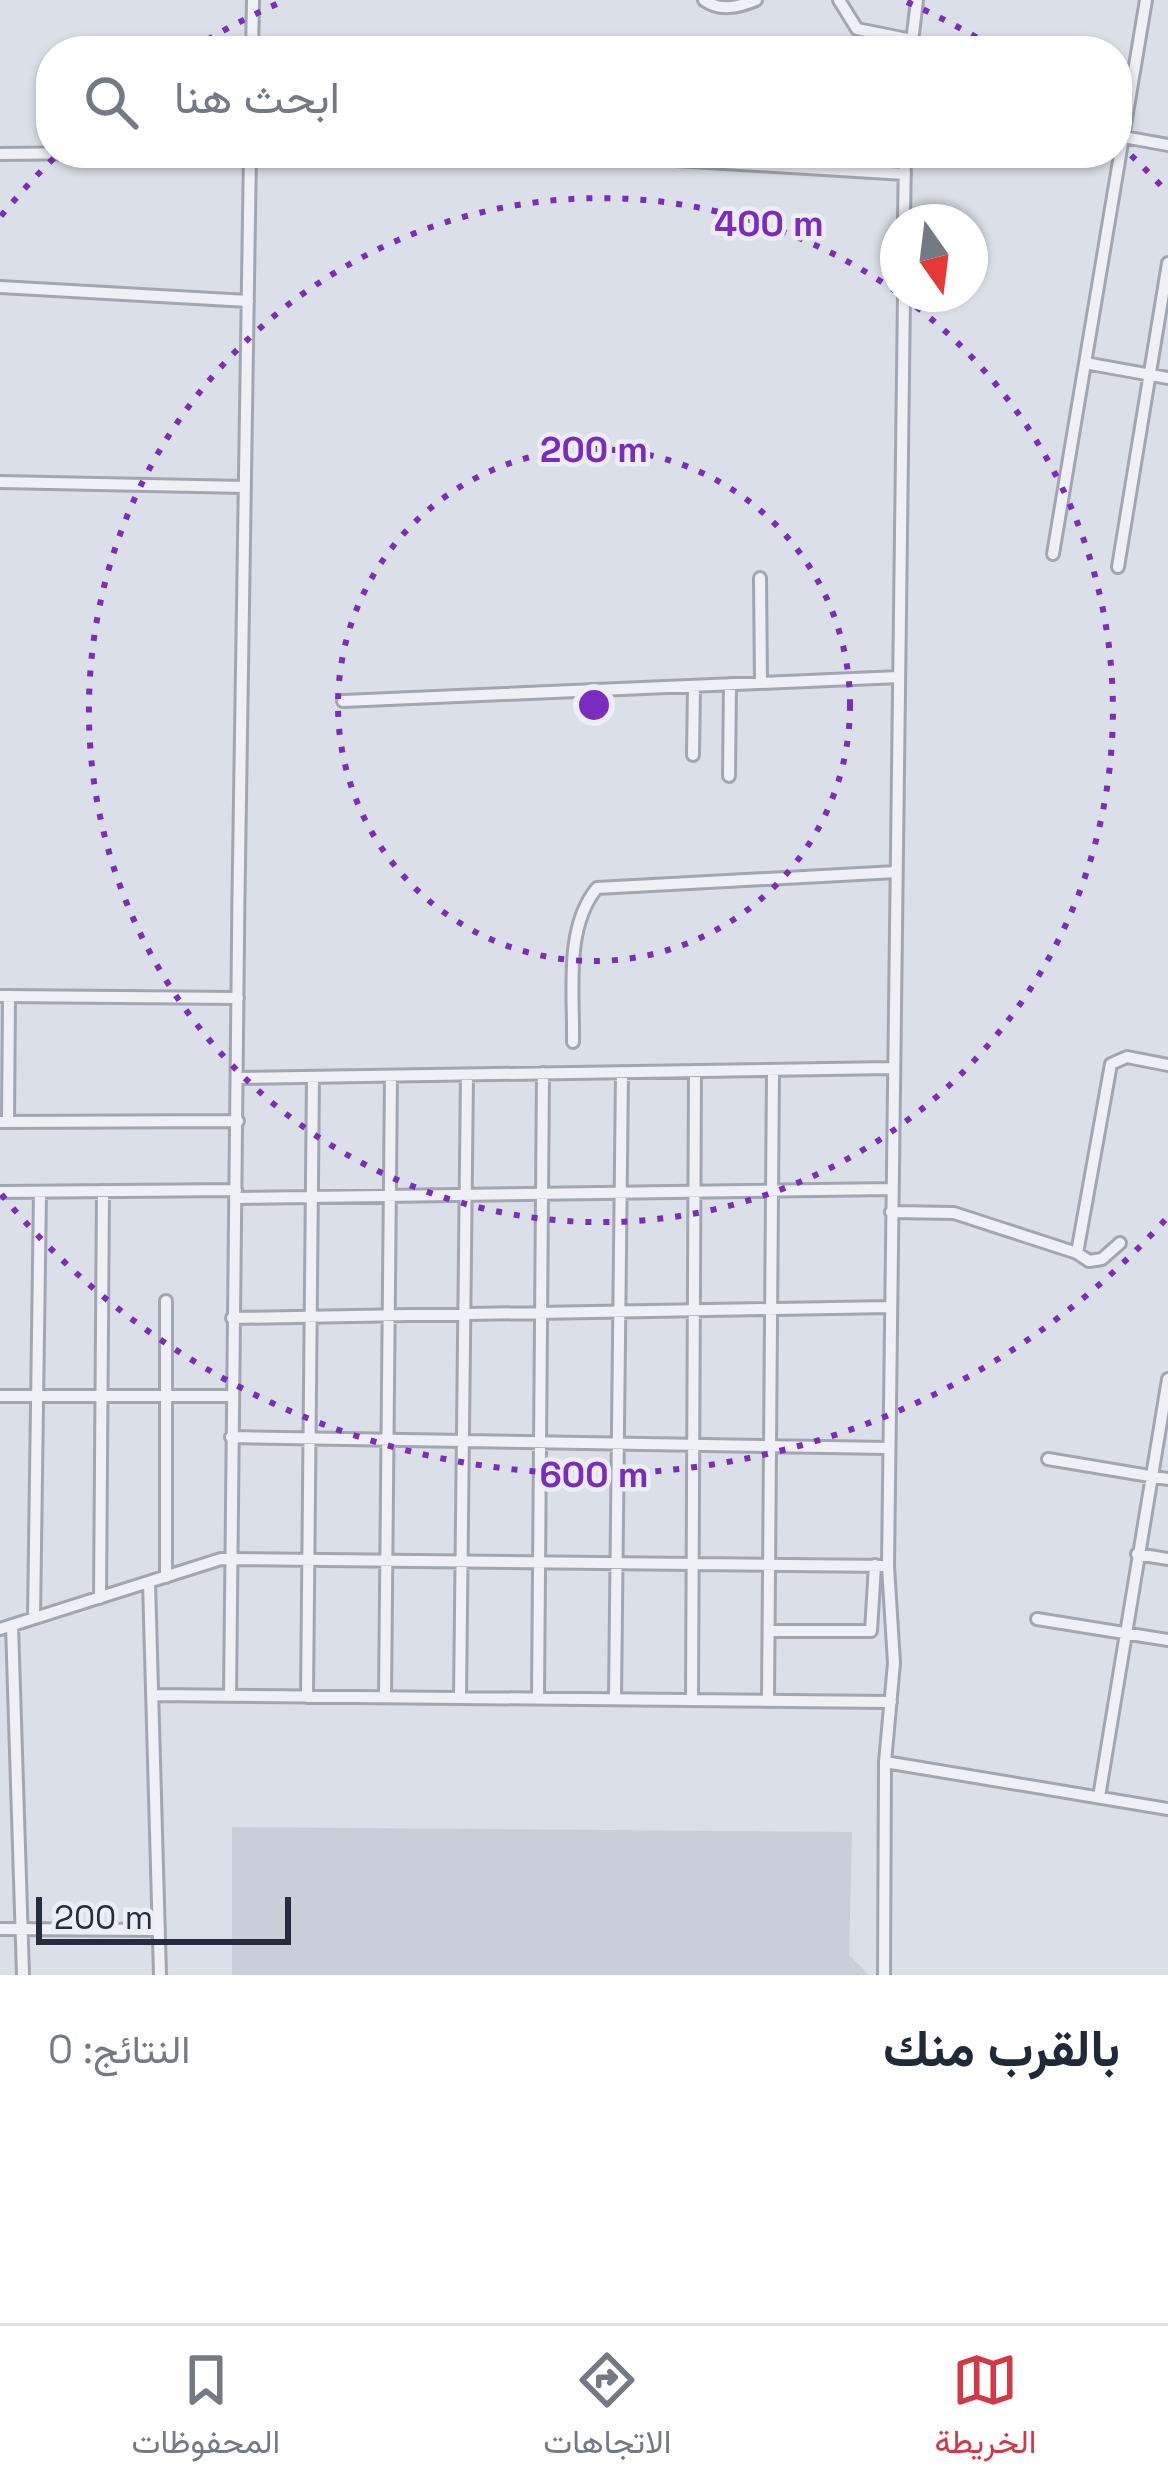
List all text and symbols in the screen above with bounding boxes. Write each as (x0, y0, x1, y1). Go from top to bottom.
search box (36, 36, 1132, 168)
icon: search (78, 69, 144, 135)
text: ابحث هنا (174, 69, 340, 126)
text: 400 m (714, 201, 824, 247)
north arrow (880, 204, 988, 312)
text: 200 m (540, 427, 648, 473)
centre of rings (573, 684, 615, 726)
text: 600 m (540, 1452, 648, 1498)
scale bar (36, 1891, 291, 1944)
text: 200 m (54, 1897, 153, 1939)
text: بالقرب منك (883, 2016, 1120, 2081)
text: النتائج: 0 (48, 2025, 190, 2074)
tab: المحفوظات (132, 2347, 280, 2471)
tab: الاتجاهات (543, 2347, 671, 2471)
tab: الخريطة (934, 2347, 1036, 2471)

